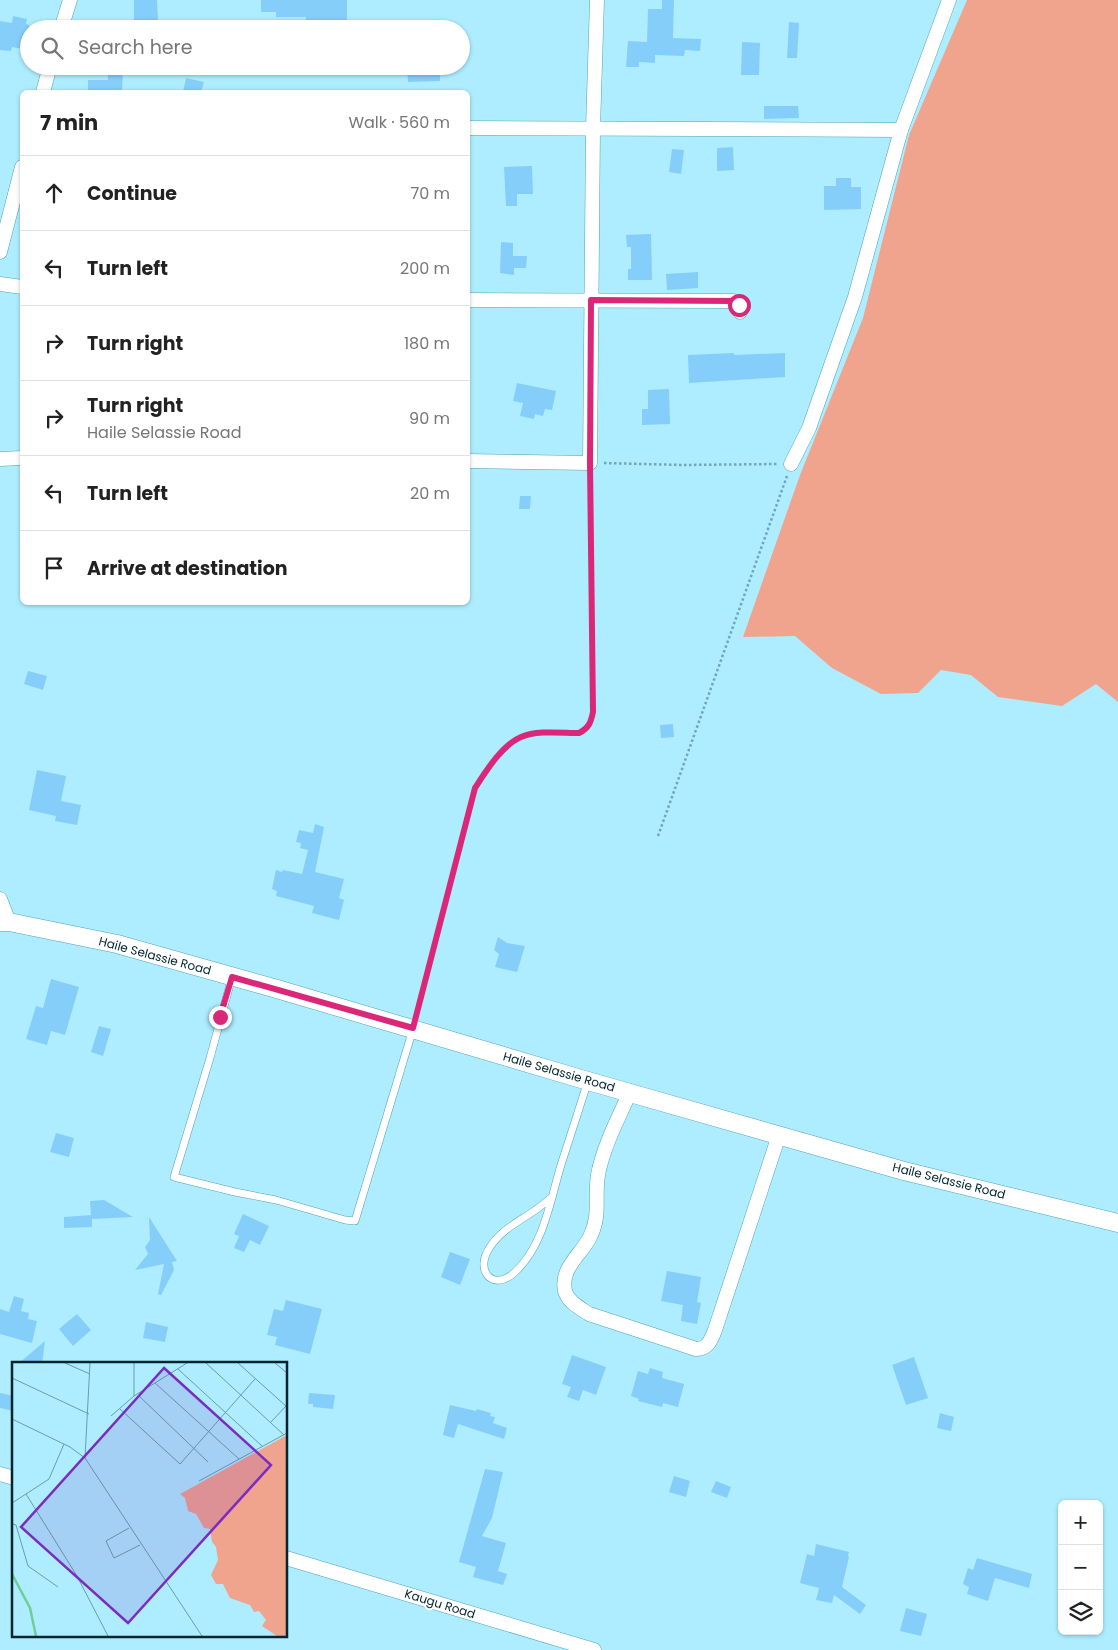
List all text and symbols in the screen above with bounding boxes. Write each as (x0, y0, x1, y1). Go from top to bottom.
search box (20, 20, 470, 75)
icon: search (38, 34, 66, 62)
text: Search here (78, 34, 192, 61)
text: 7 min (40, 108, 98, 137)
text: Walk · 560 m (348, 111, 450, 134)
icon: ahead (40, 179, 68, 207)
text: Continue (87, 180, 177, 207)
text: 70 m (410, 182, 450, 205)
icon: left (40, 254, 68, 282)
text: Turn left (87, 255, 168, 282)
text: 200 m (400, 257, 450, 280)
route start (728, 294, 751, 317)
icon: right (40, 329, 68, 357)
text: Turn right (87, 330, 183, 357)
text: 180 m (404, 332, 450, 355)
text: Turn right (87, 392, 183, 419)
icon: right (40, 404, 68, 432)
text: 90 m (409, 407, 450, 430)
text: Haile Selassie Road (87, 421, 241, 444)
icon: left (40, 479, 68, 507)
text: Turn left (87, 480, 168, 507)
text: 20 m (410, 482, 450, 505)
icon: arrive (40, 554, 68, 582)
text: Arrive at destination (87, 555, 288, 582)
street label: Haile Selassie Road (97, 932, 213, 979)
route end (209, 1006, 232, 1029)
street label: Haile Selassie Road (501, 1047, 617, 1096)
street label: Haile Selassie Road (891, 1158, 1007, 1203)
inset map (12, 1362, 288, 1638)
map controls (1058, 1500, 1103, 1635)
button: + (1058, 1500, 1103, 1545)
button: − (1058, 1545, 1103, 1590)
street label: Kaugu Road (403, 1585, 478, 1622)
button: layers (1058, 1590, 1103, 1635)

